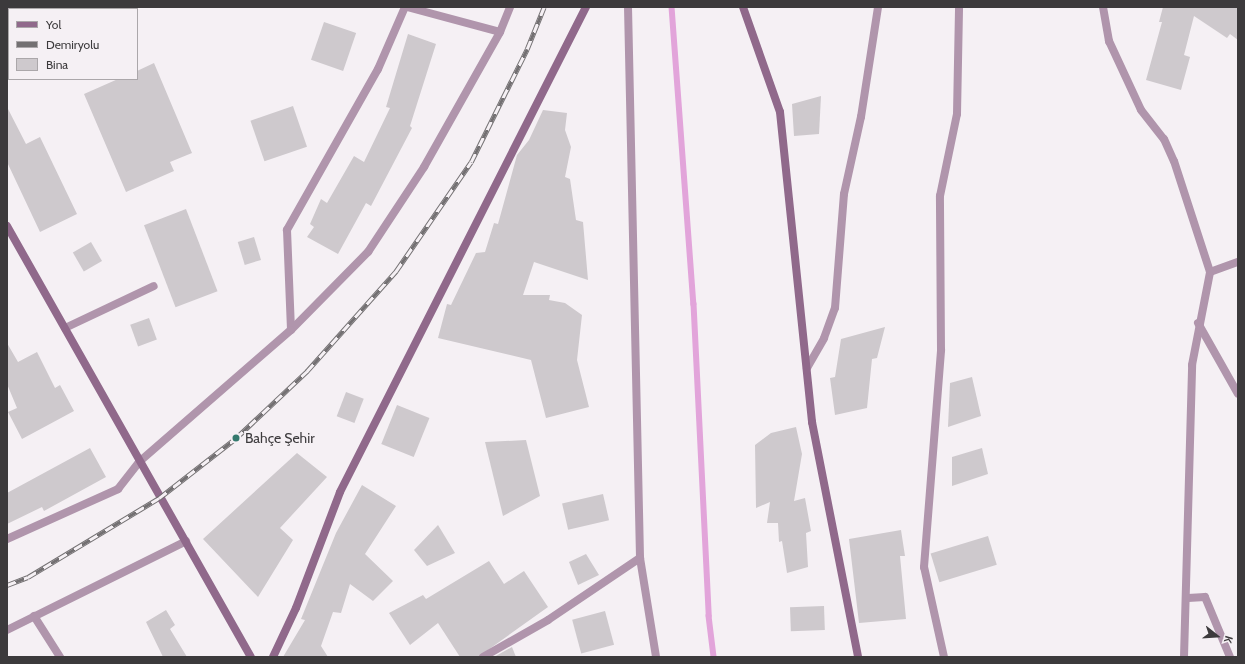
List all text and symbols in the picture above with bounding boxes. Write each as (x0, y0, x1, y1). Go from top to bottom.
legend (8, 8, 138, 80)
text: Yol (46, 17, 61, 32)
text: Demiryolu (46, 37, 99, 52)
text: Bina (46, 57, 68, 72)
place label: Bahçe Şehir (245, 430, 315, 446)
marker: Bahçe Şehir (230, 432, 242, 444)
north arrow (1197, 616, 1237, 656)
text: K (1221, 634, 1236, 645)

